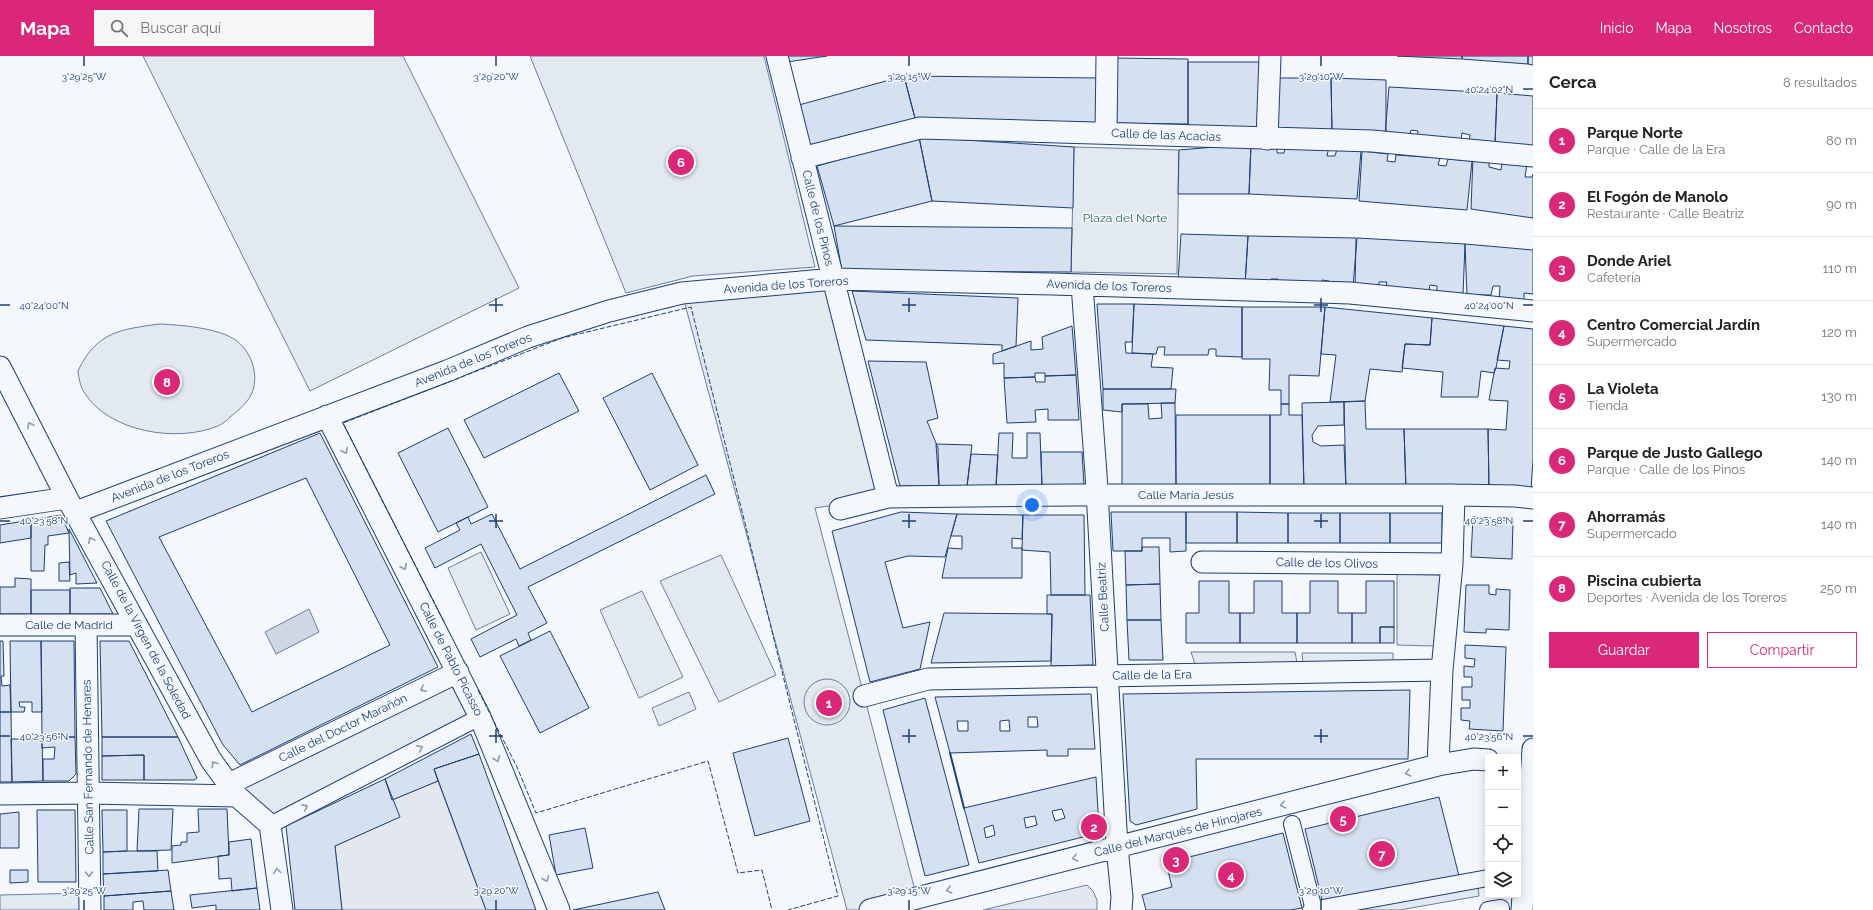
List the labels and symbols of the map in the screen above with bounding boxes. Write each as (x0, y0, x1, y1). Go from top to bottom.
text: 3°29'25"W (62, 71, 107, 82)
text: 3°29'20"W (473, 71, 519, 82)
text: 3°29'15"W (887, 71, 931, 82)
text: 3°29'10"W (1299, 71, 1344, 82)
text: 40°24'02"N (1465, 84, 1513, 95)
street label: Calle de las Acacias (1111, 126, 1221, 144)
pin: 6 (668, 147, 694, 177)
street label: Calle de los Pinos (799, 169, 837, 268)
park label: Plaza del Norte (1083, 211, 1167, 225)
street label: Avenida de los Toreros (723, 274, 849, 296)
street label: Avenida de los Toreros (1046, 277, 1172, 295)
text: 40°24'00"N (19, 300, 69, 311)
text: 40°24'00"N (1464, 300, 1514, 311)
street label: Avenida de los Toreros (412, 330, 534, 390)
pin: 8 (154, 367, 180, 397)
one-way arrow (27, 422, 35, 429)
street label: Avenida de los Toreros (109, 447, 231, 505)
one-way arrow (340, 447, 347, 454)
street label: Calle María Jesús (1138, 488, 1234, 502)
your location (1022, 495, 1042, 515)
text: 40°23'58"N (20, 515, 68, 526)
text: 40°23'58"N (1465, 515, 1513, 526)
one-way arrow (89, 536, 96, 544)
street label: Calle de los Olivos (1276, 555, 1378, 571)
street label: Calle de la Virgen de la Soledad (98, 558, 194, 722)
one-way arrow (399, 562, 407, 570)
street label: Calle Beatriz (1094, 562, 1112, 632)
street label: Calle de Pablo Picasso (416, 600, 486, 718)
street label: Calle de Madrid (25, 618, 113, 632)
street label: Calle de la Era (1112, 667, 1192, 683)
street label: Calle San Fernando de Henares (79, 679, 97, 855)
one-way arrow (419, 684, 427, 692)
pin: 1 (816, 688, 842, 718)
street label: Calle del Doctor Marañón (277, 691, 409, 765)
text: 40°23'56"N (20, 731, 68, 742)
text: 40°23'56"N (1465, 731, 1513, 742)
one-way arrow (416, 745, 424, 753)
one-way arrow (492, 755, 500, 763)
one-way arrow (212, 762, 219, 769)
one-way arrow (1405, 768, 1412, 777)
one-way arrow (1279, 800, 1286, 809)
street label: Calle del Marqués de Hinojares (1093, 804, 1264, 860)
pin: 5 (1330, 804, 1356, 834)
one-way arrow (301, 805, 308, 812)
pin: 2 (1081, 812, 1107, 842)
pin: 7 (1369, 839, 1395, 869)
pin: 3 (1163, 845, 1189, 875)
one-way arrow (1072, 853, 1079, 862)
pin: 4 (1218, 860, 1244, 890)
one-way arrow (273, 868, 282, 874)
one-way arrow (85, 871, 93, 877)
one-way arrow (542, 876, 550, 883)
text: 3°29'25"W (62, 885, 107, 896)
text: 3°29'20"W (473, 885, 519, 896)
text: 3°29'15"W (887, 885, 931, 896)
one-way arrow (946, 885, 953, 894)
text: 3°29'10"W (1299, 885, 1344, 896)

